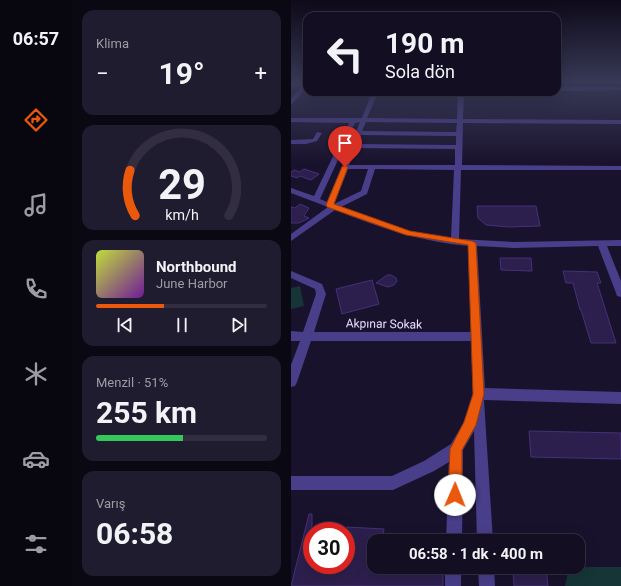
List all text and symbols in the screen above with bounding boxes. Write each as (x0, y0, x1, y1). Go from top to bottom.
text: 190 m (385, 27, 464, 60)
text: 06:57 (13, 28, 59, 49)
icon: left (319, 28, 371, 80)
text: Klima (96, 36, 129, 51)
text: 19° (158, 56, 205, 91)
text: − (96, 61, 109, 86)
text: + (255, 61, 267, 86)
text: Sola dön (385, 61, 455, 82)
icon: directions (22, 106, 50, 134)
pin (328, 126, 362, 167)
icon: arrive (334, 132, 356, 154)
text: 29 (158, 160, 205, 209)
icon: music (22, 191, 50, 219)
text: km/h (165, 206, 198, 222)
text: Northbound (156, 258, 237, 276)
icon: phone (22, 275, 50, 303)
text: June Harbor (156, 276, 228, 291)
icon: previous (114, 314, 136, 336)
icon: pause (171, 314, 193, 336)
icon: next (228, 314, 250, 336)
street label: Akpınar Sokak (346, 316, 423, 332)
icon: climate (22, 360, 50, 388)
text: Menzil · 51% (96, 375, 168, 390)
text: 255 km (96, 395, 197, 430)
icon: car (22, 445, 50, 473)
position arrow (434, 474, 476, 516)
text: Varış (96, 496, 125, 511)
text: 06:58 (96, 516, 173, 551)
speed limit sign: 30 (303, 522, 355, 574)
icon: filters (22, 530, 50, 558)
text: 06:58 · 1 dk · 400 m (409, 545, 543, 563)

